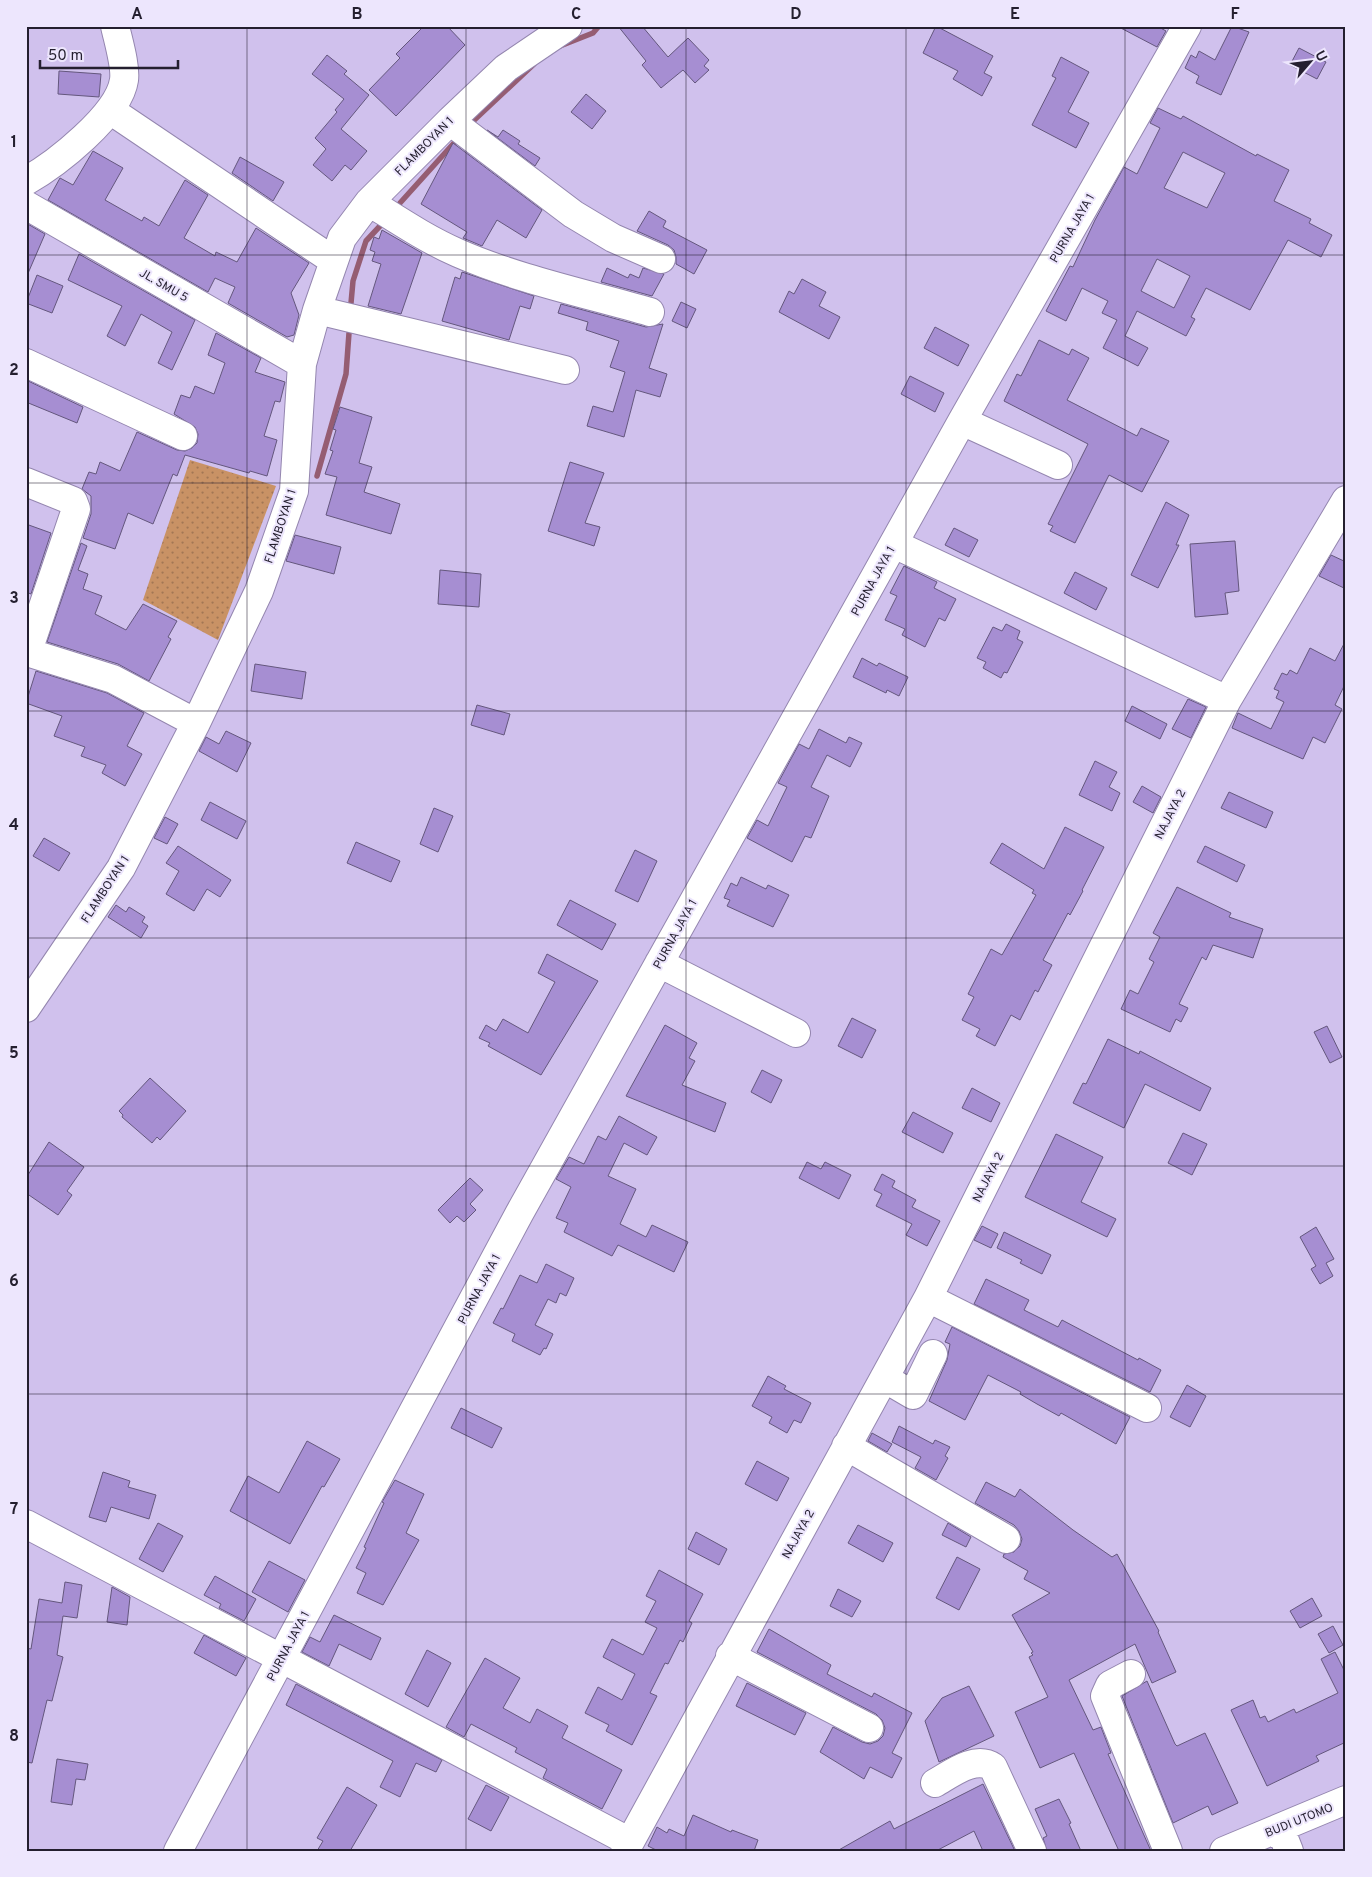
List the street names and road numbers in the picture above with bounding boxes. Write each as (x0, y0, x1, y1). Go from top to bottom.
street label: FLAMBOYAN 1 (392, 114, 458, 180)
street label: PURNA JAYA 1 (1047, 191, 1099, 266)
street label: JL. SMU 5 (136, 265, 191, 306)
street label: FLAMBOYAN 1 (261, 487, 301, 566)
street label: PURNA JAYA 1 (848, 544, 900, 619)
street label: NAJAYA 2 (1151, 787, 1190, 842)
street label: FLAMBOYAN 1 (78, 853, 134, 926)
street label: PURNA JAYA 1 (650, 897, 702, 972)
street label: NAJAYA 2 (969, 1150, 1008, 1205)
street label: PURNA JAYA 1 (455, 1252, 505, 1327)
street label: NAJAYA 2 (779, 1507, 819, 1562)
street label: PURNA JAYA 1 (264, 1609, 314, 1684)
street label: BUDI UTOMO (1263, 1800, 1336, 1842)

